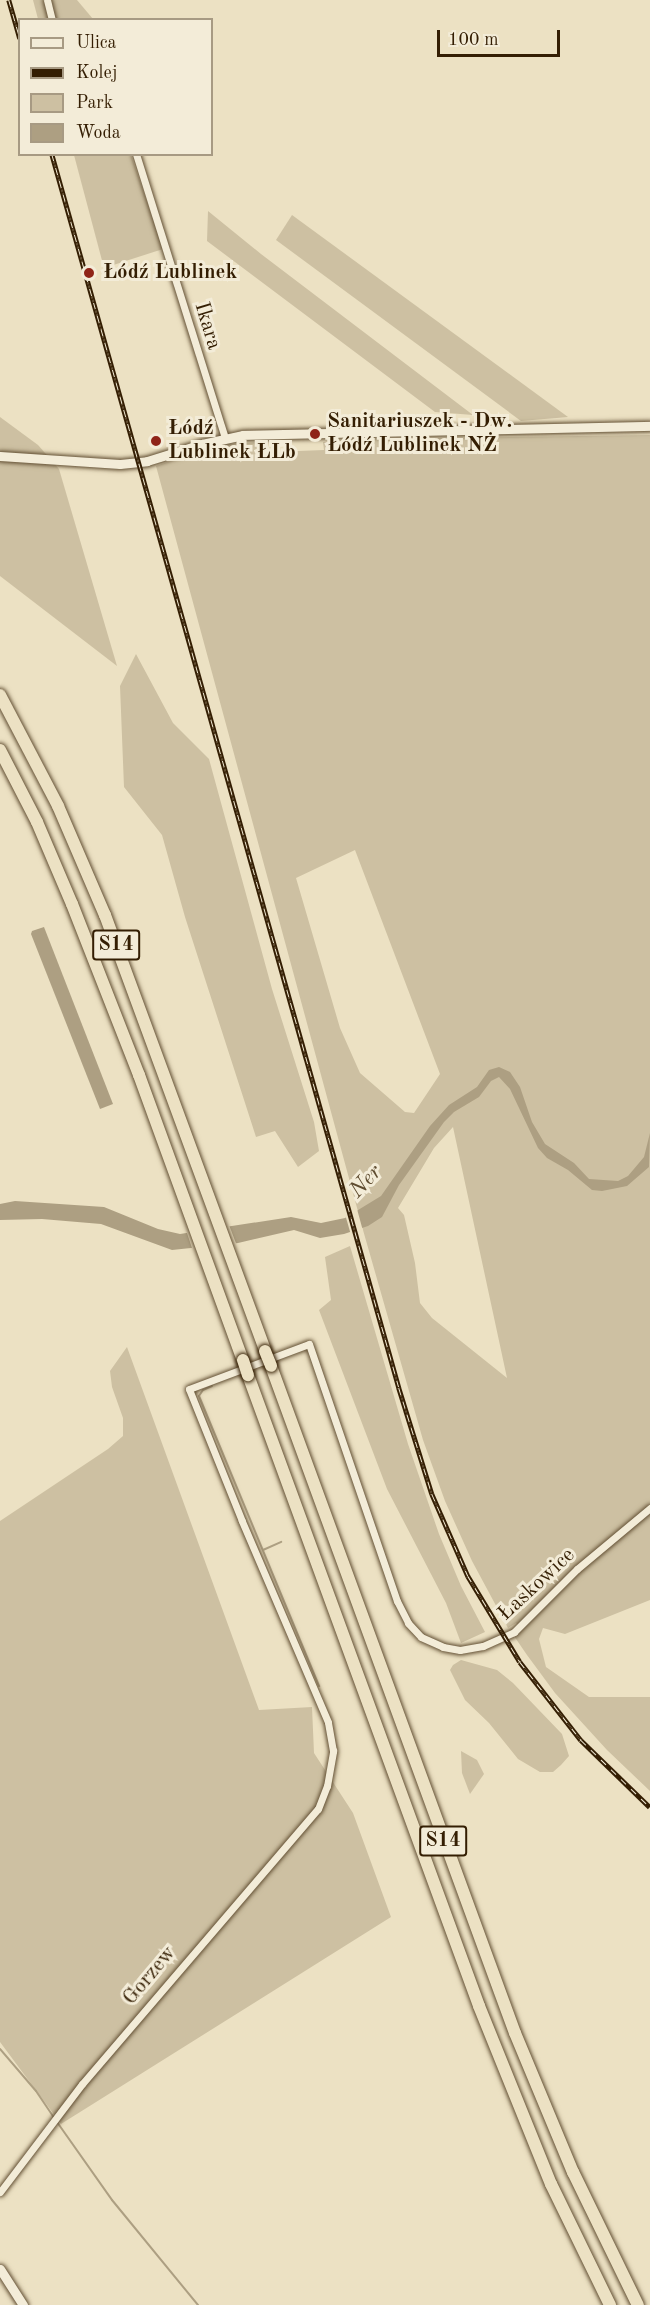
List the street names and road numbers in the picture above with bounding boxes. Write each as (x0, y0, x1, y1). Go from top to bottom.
street label: Ikara (188, 299, 226, 353)
road number: S14 (92, 928, 140, 962)
street label: Łaskowice (493, 1543, 581, 1627)
road number: S14 (419, 1824, 467, 1858)
street label: Gorzew (118, 1941, 182, 2011)

